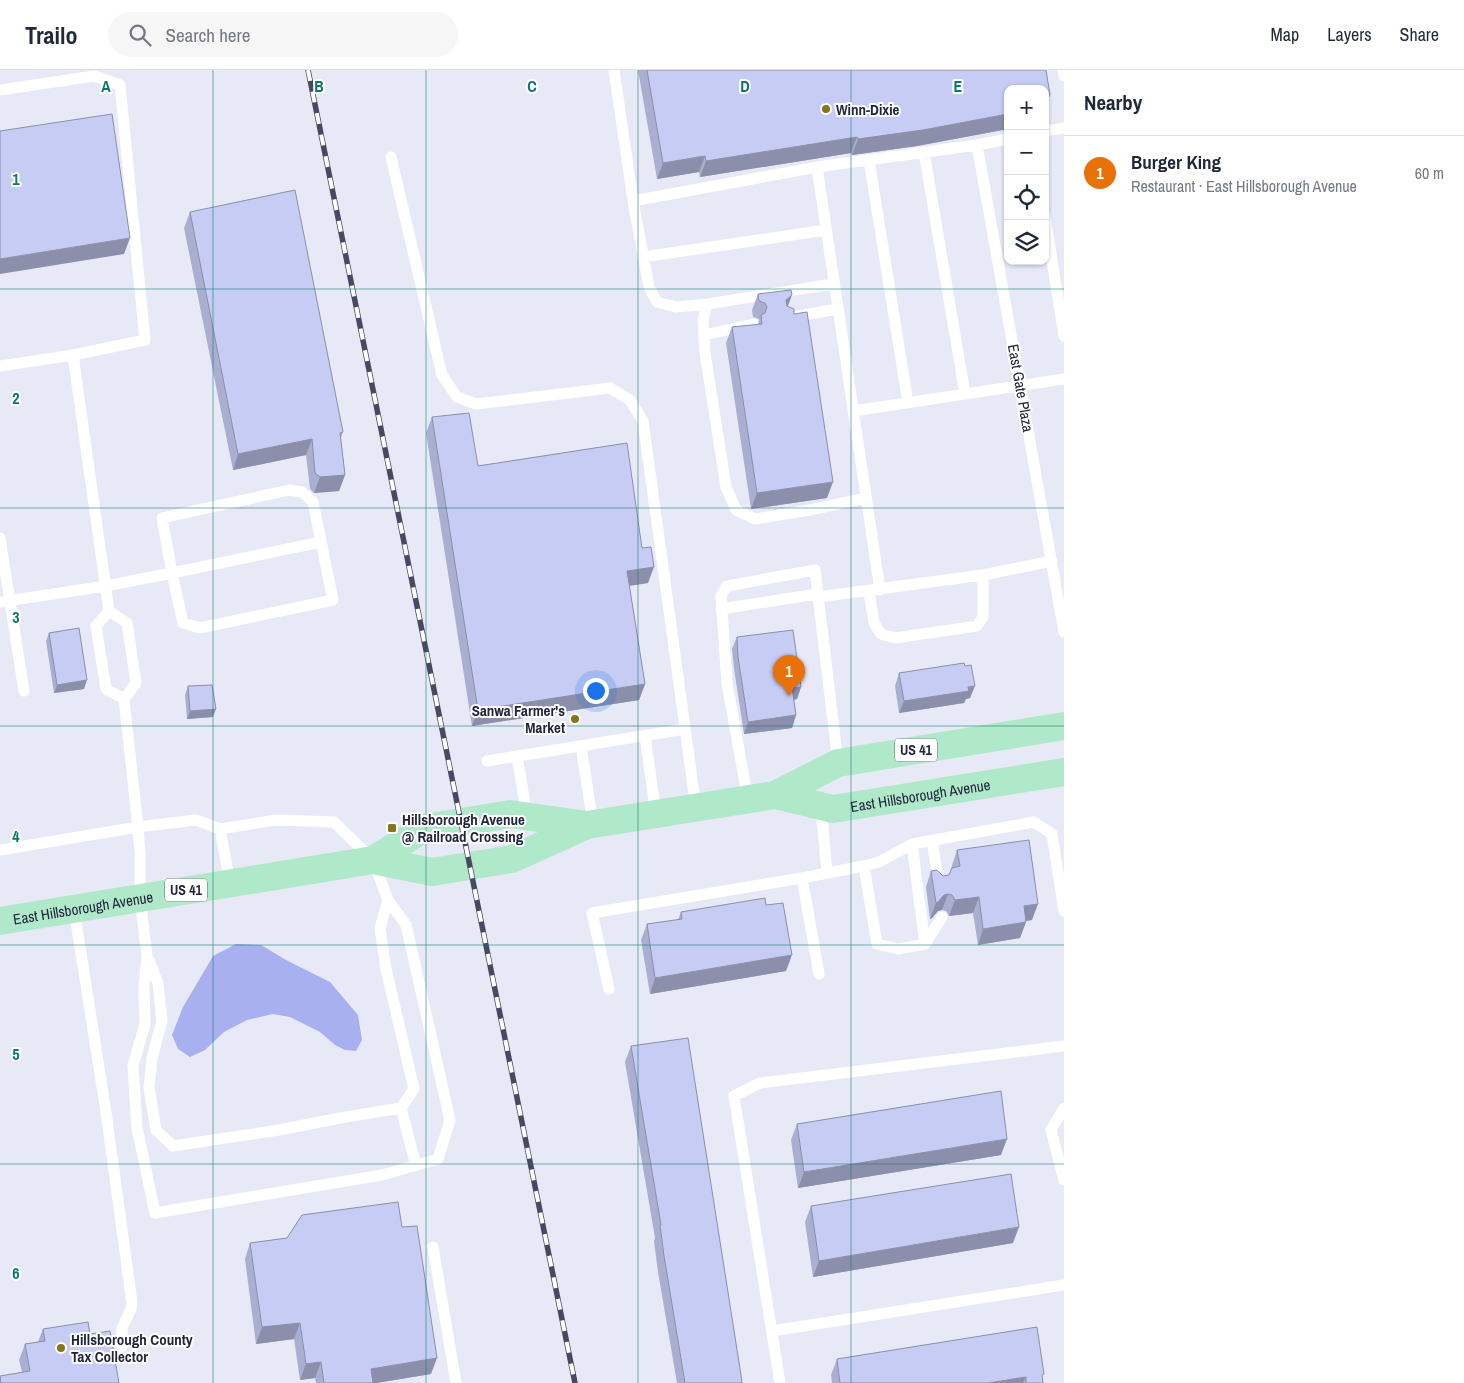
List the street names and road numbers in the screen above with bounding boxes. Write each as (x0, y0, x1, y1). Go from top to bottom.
street label: East Gate Plaza (1003, 342, 1039, 434)
road number: US 41 (895, 738, 937, 762)
street label: East Hillsborough Avenue (849, 773, 992, 817)
road number: US 41 (165, 878, 207, 902)
street label: East Hillsborough Avenue (11, 886, 155, 929)

